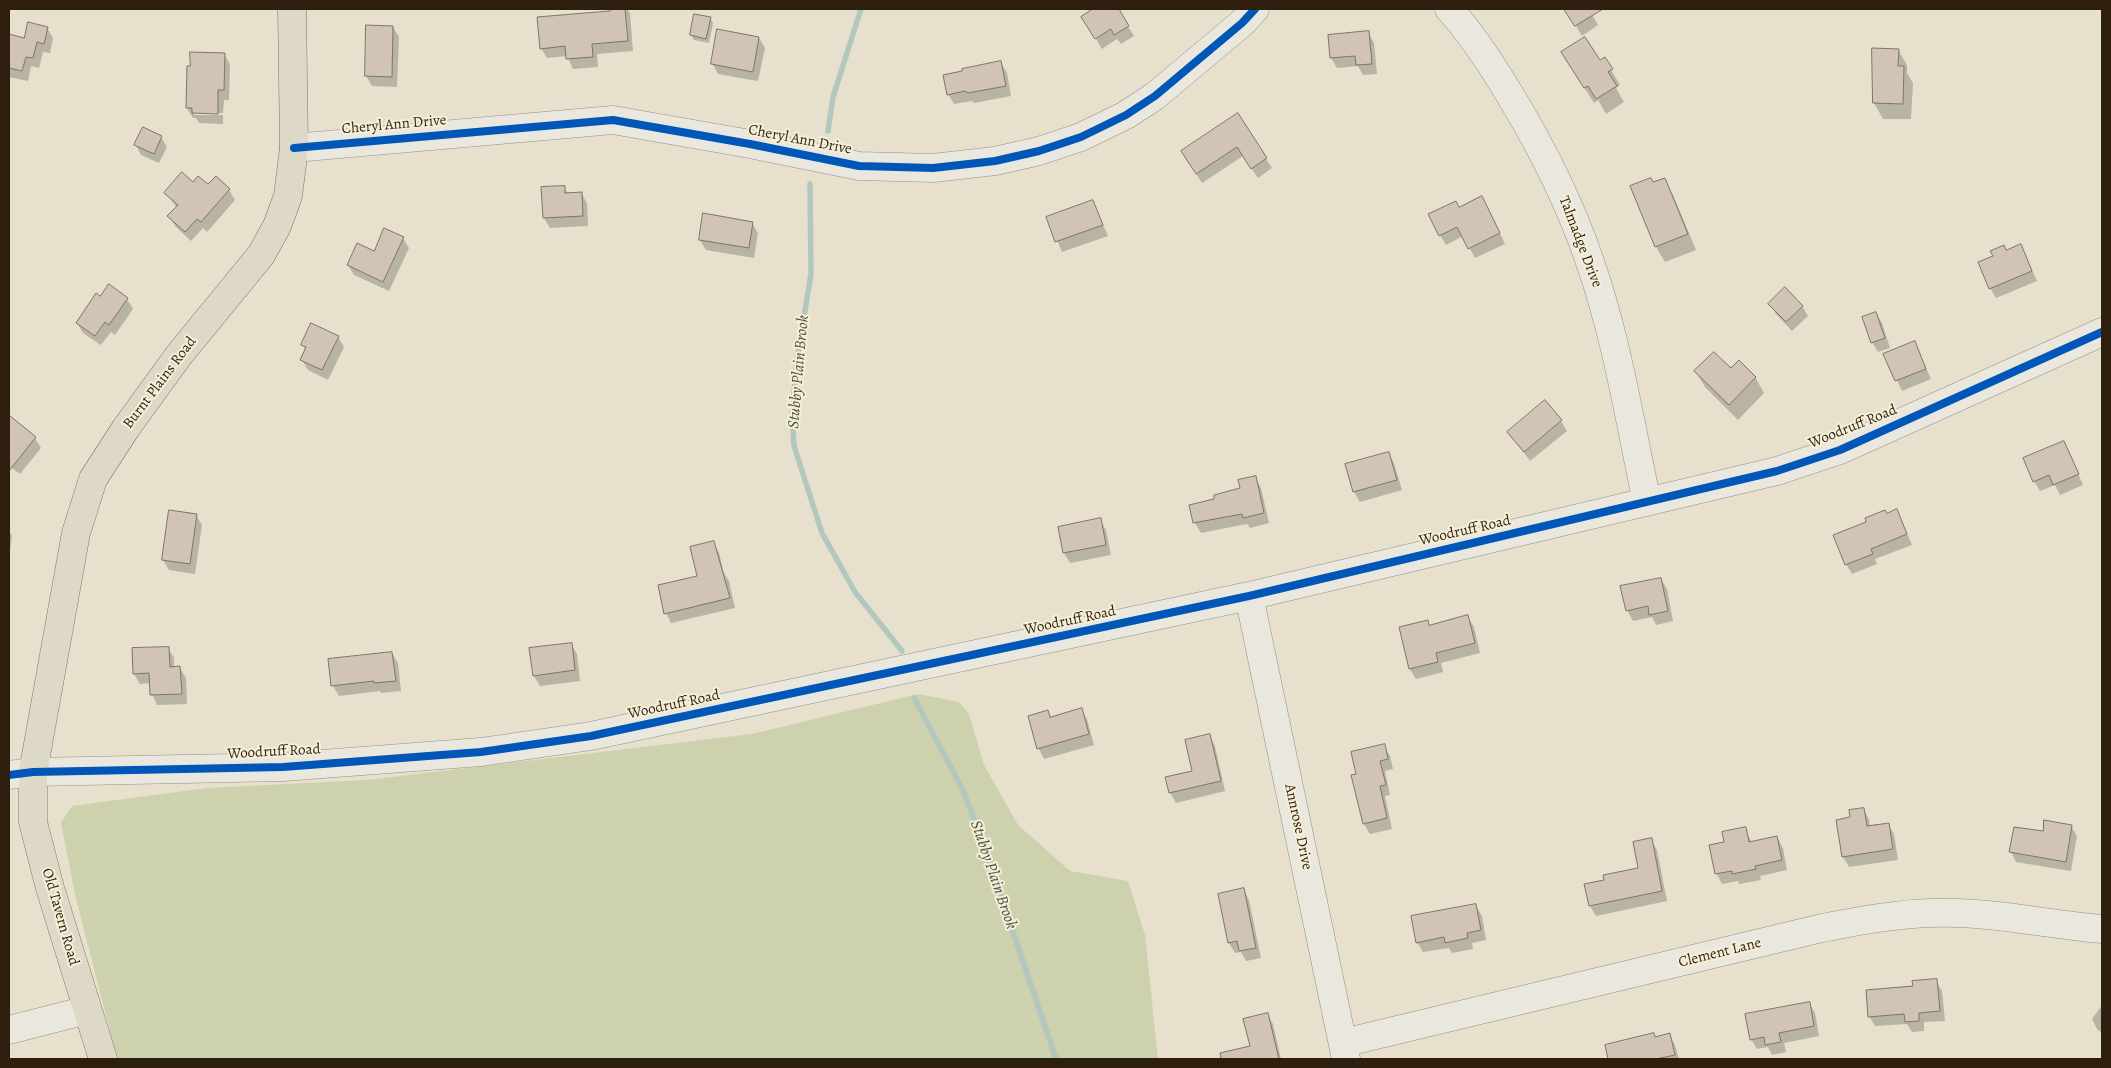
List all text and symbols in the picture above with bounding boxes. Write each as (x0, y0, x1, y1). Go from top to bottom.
street label: Cheryl Ann Drive (341, 111, 447, 139)
street label: Cheryl Ann Drive (747, 121, 853, 159)
street label: Talmadge Drive (1554, 194, 1606, 290)
water label: Stubby Plain Brook (784, 315, 814, 429)
street label: Burnt Plains Road (120, 333, 200, 433)
street label: Woodruff Road (1806, 401, 1900, 453)
street label: Woodruff Road (1417, 512, 1513, 550)
street label: Woodruff Road (1022, 602, 1118, 640)
street label: Woodruff Road (626, 686, 722, 724)
street label: Woodruff Road (227, 741, 321, 763)
street label: Annrose Drive (1280, 782, 1316, 872)
water label: Stubby Plain Brook (965, 818, 1021, 932)
street label: Old Tavern Road (37, 866, 83, 968)
street label: Clement Lane (1677, 934, 1763, 972)

